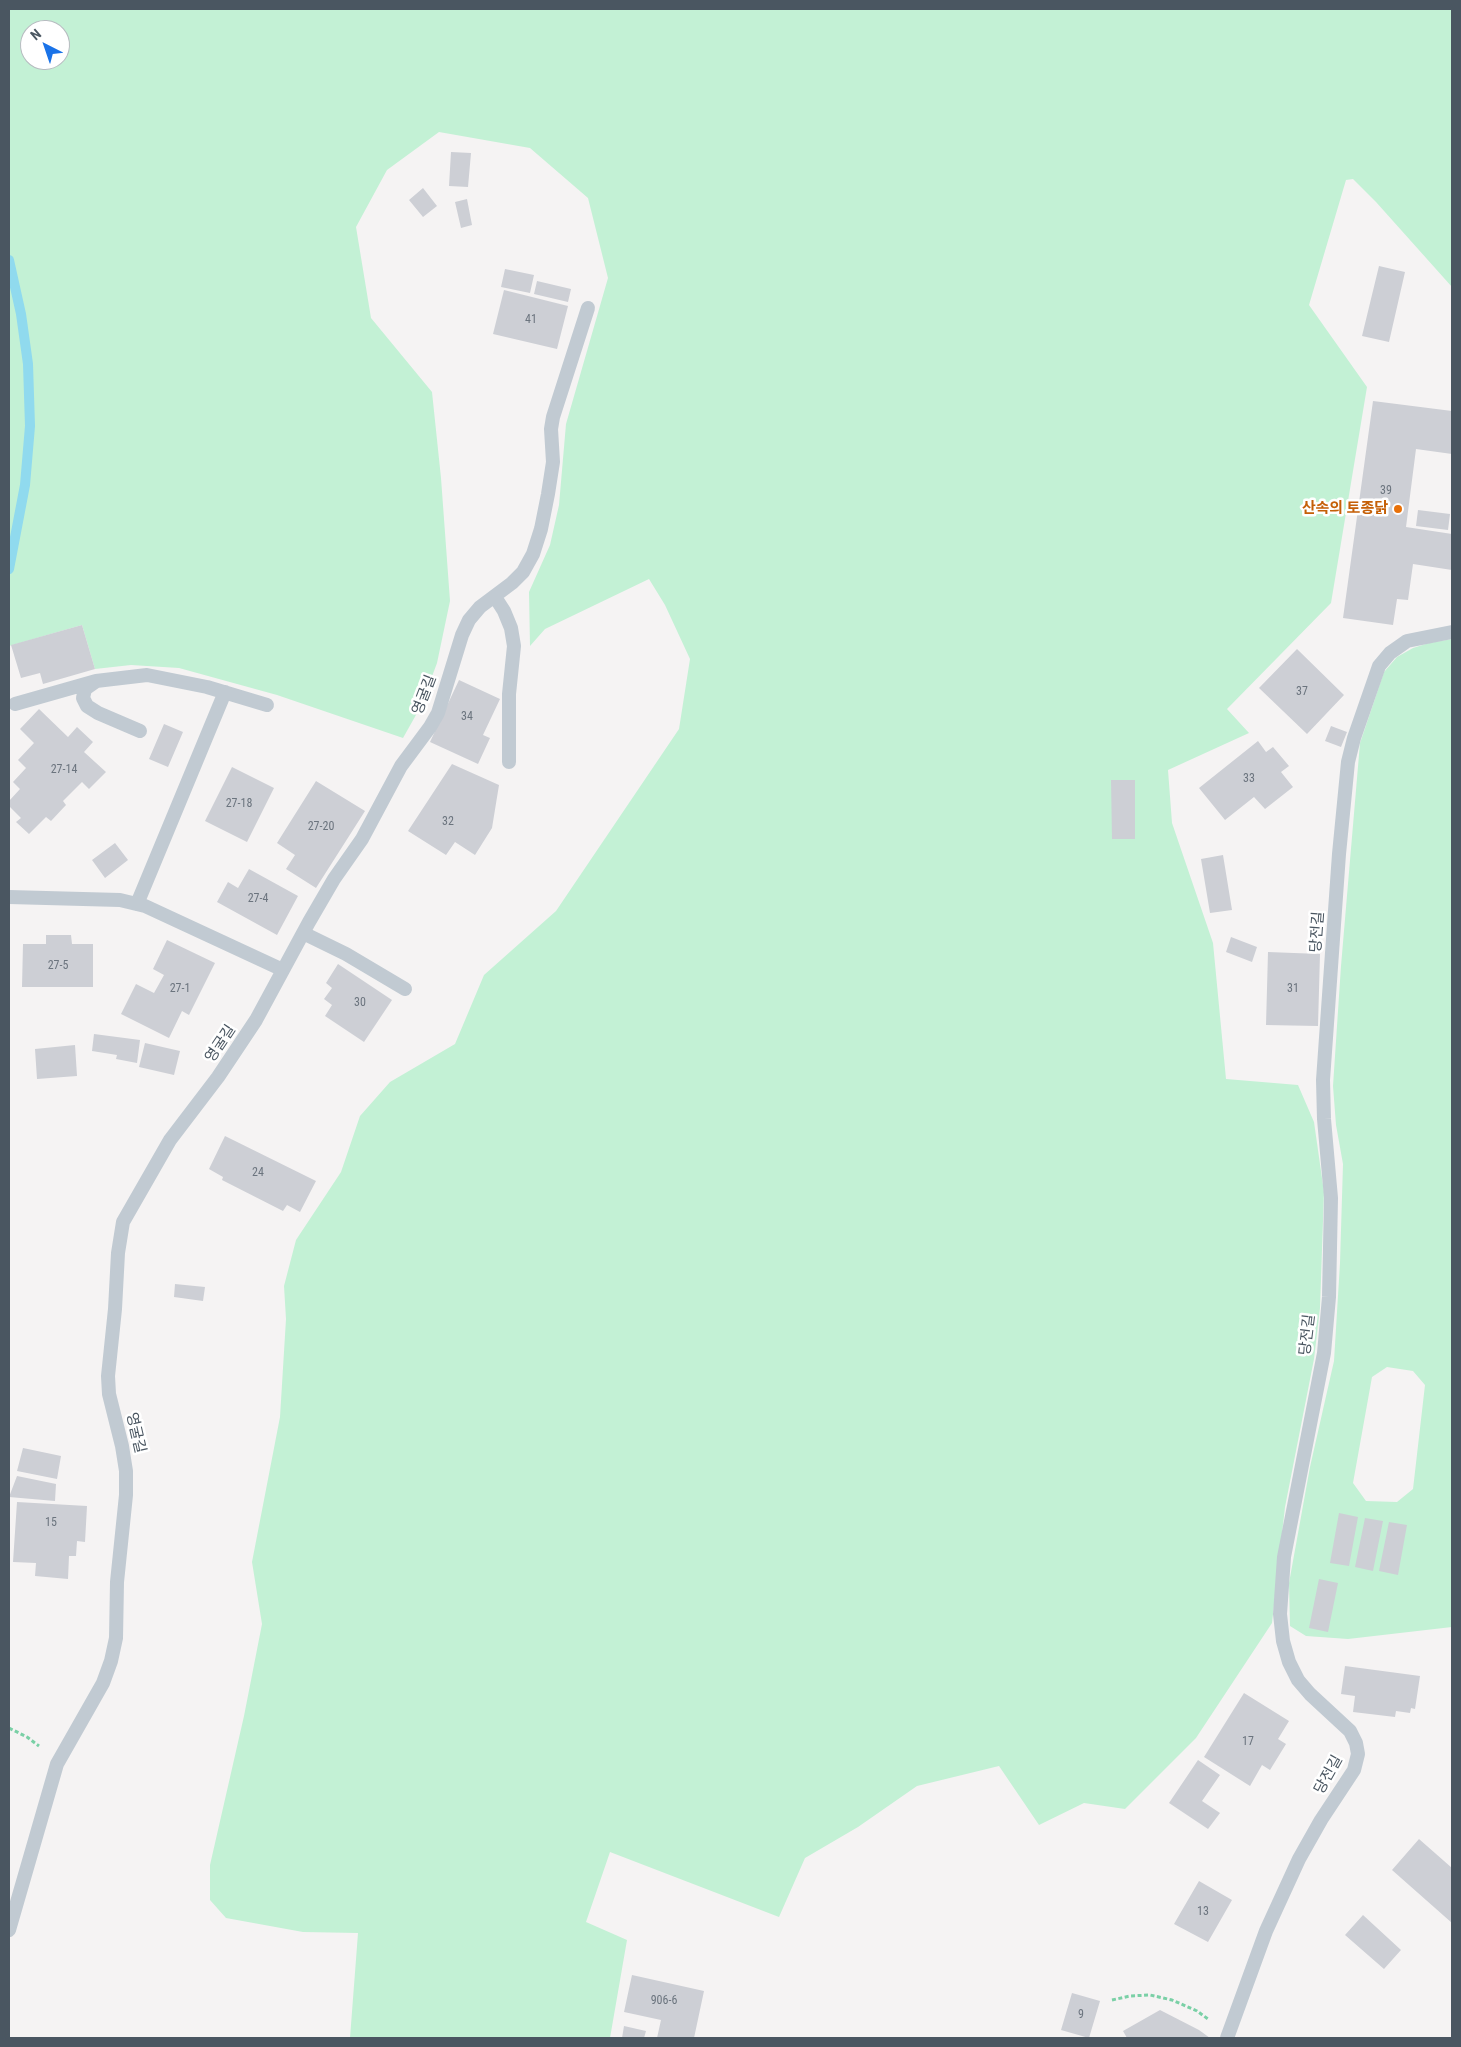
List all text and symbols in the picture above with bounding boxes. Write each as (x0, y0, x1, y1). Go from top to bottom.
north arrow (20, 20, 70, 70)
text: N (27, 26, 44, 43)
house number: 41 (525, 313, 537, 327)
house number: 39 (1380, 484, 1392, 498)
place label: 산속의 토종닭 (1302, 500, 1388, 518)
marker: 산속의 토종닭 (1392, 503, 1404, 515)
street label: 영굴길 (409, 672, 441, 718)
house number: 37 (1296, 685, 1308, 699)
house number: 34 (461, 710, 473, 724)
house number: 27-14 (51, 763, 77, 777)
house number: 33 (1243, 772, 1255, 786)
house number: 27-18 (226, 797, 252, 811)
house number: 32 (442, 815, 454, 829)
house number: 27-20 (308, 820, 334, 834)
house number: 27-4 (248, 892, 268, 906)
street label: 당전길 (1308, 911, 1328, 953)
house number: 27-5 (48, 959, 68, 973)
house number: 27-1 (170, 982, 190, 996)
house number: 31 (1287, 982, 1299, 996)
house number: 30 (354, 996, 366, 1010)
street label: 영굴길 (202, 1022, 240, 1066)
house number: 24 (252, 1166, 264, 1180)
street label: 당전길 (1297, 1313, 1319, 1357)
street label: 영굴길 (122, 1411, 148, 1455)
house number: 15 (45, 1516, 57, 1530)
house number: 17 (1242, 1735, 1254, 1749)
street label: 당전길 (1311, 1753, 1347, 1797)
house number: 13 (1197, 1905, 1209, 1919)
house number: 906-6 (651, 1994, 677, 2008)
house number: 9 (1078, 2008, 1084, 2022)

